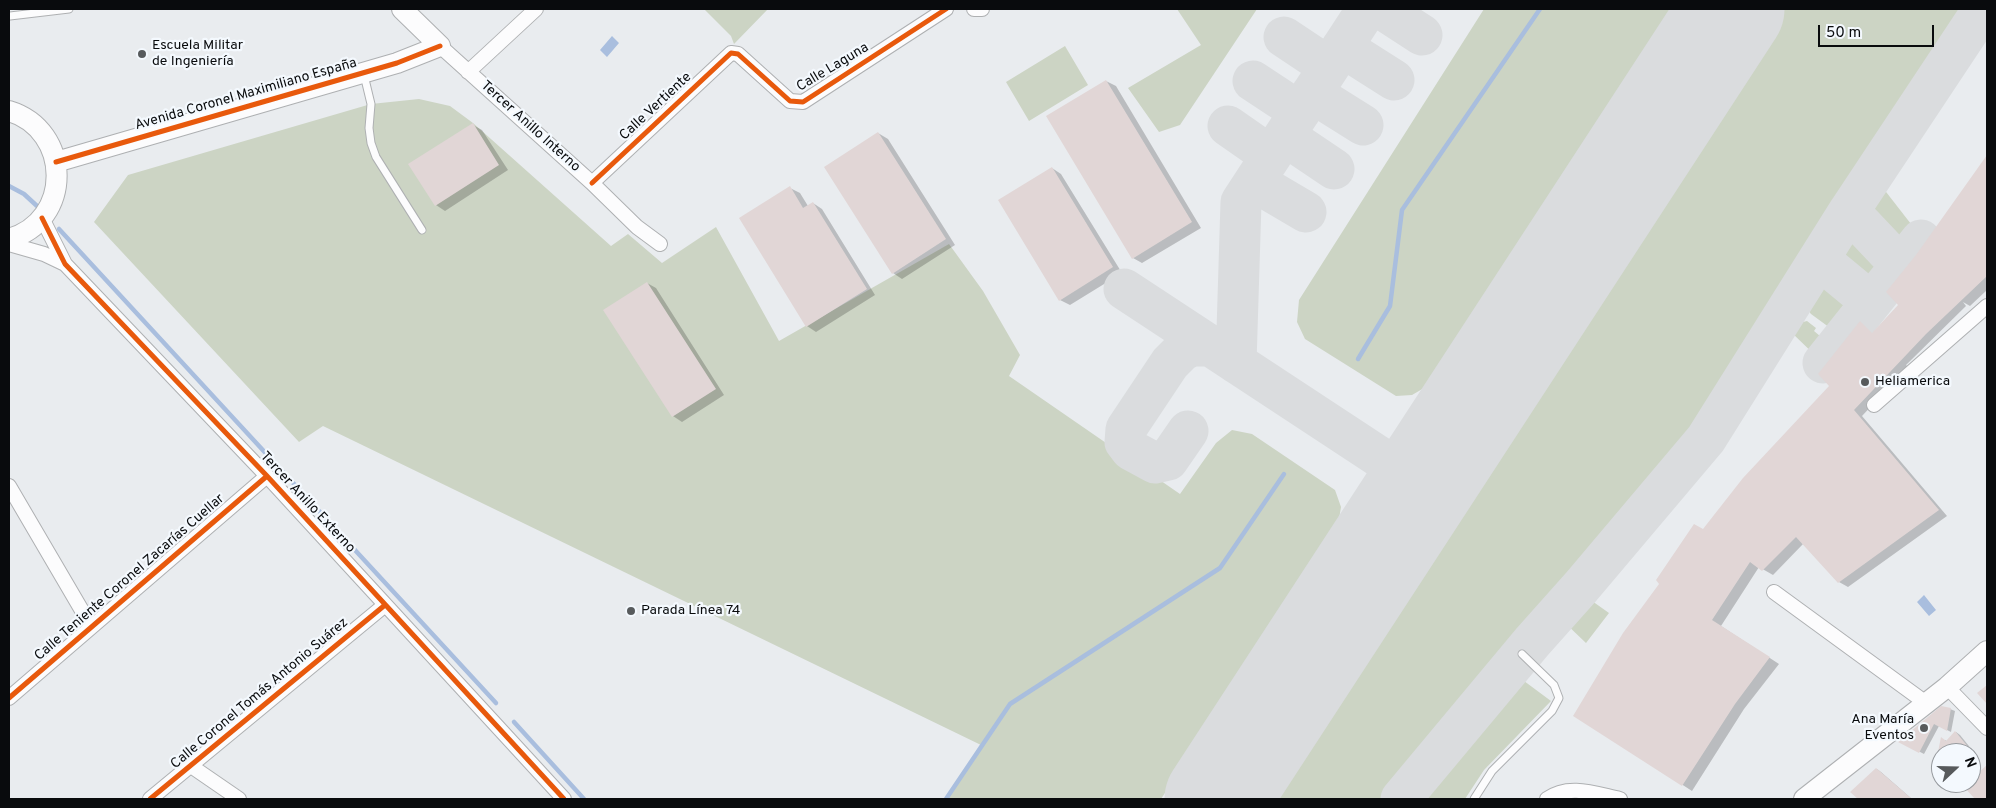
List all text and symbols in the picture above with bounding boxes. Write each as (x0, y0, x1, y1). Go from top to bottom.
scale bar (1821, 15, 1937, 47)
text: 50 m (1826, 24, 1861, 43)
place label: Escuela Militar de Ingeniería (152, 38, 243, 70)
street label: Calle Laguna (794, 40, 872, 96)
marker: Escuela Militar de Ingeniería (136, 48, 148, 60)
street label: Avenida Coronel Maximiliano España (133, 55, 359, 135)
street label: Calle Vertiente (617, 69, 695, 145)
street label: Tercer Anillo Interno (477, 78, 583, 176)
place label: Heliamerica (1875, 374, 1950, 390)
marker: Heliamerica (1859, 376, 1871, 388)
street label: Tercer Anillo Externo (256, 449, 358, 557)
street label: Calle Teniente Coronel Zacarías Cuellar (32, 491, 228, 665)
place label: Parada Línea 74 (641, 603, 741, 619)
marker: Parada Línea 74 (625, 605, 637, 617)
street label: Calle Coronel Tomás Antonio Suárez (168, 615, 352, 773)
place label: Ana María Eventos (1851, 712, 1914, 744)
marker: Ana María Eventos (1918, 722, 1930, 734)
north arrow (1931, 743, 1981, 793)
text: N (1960, 755, 1979, 771)

